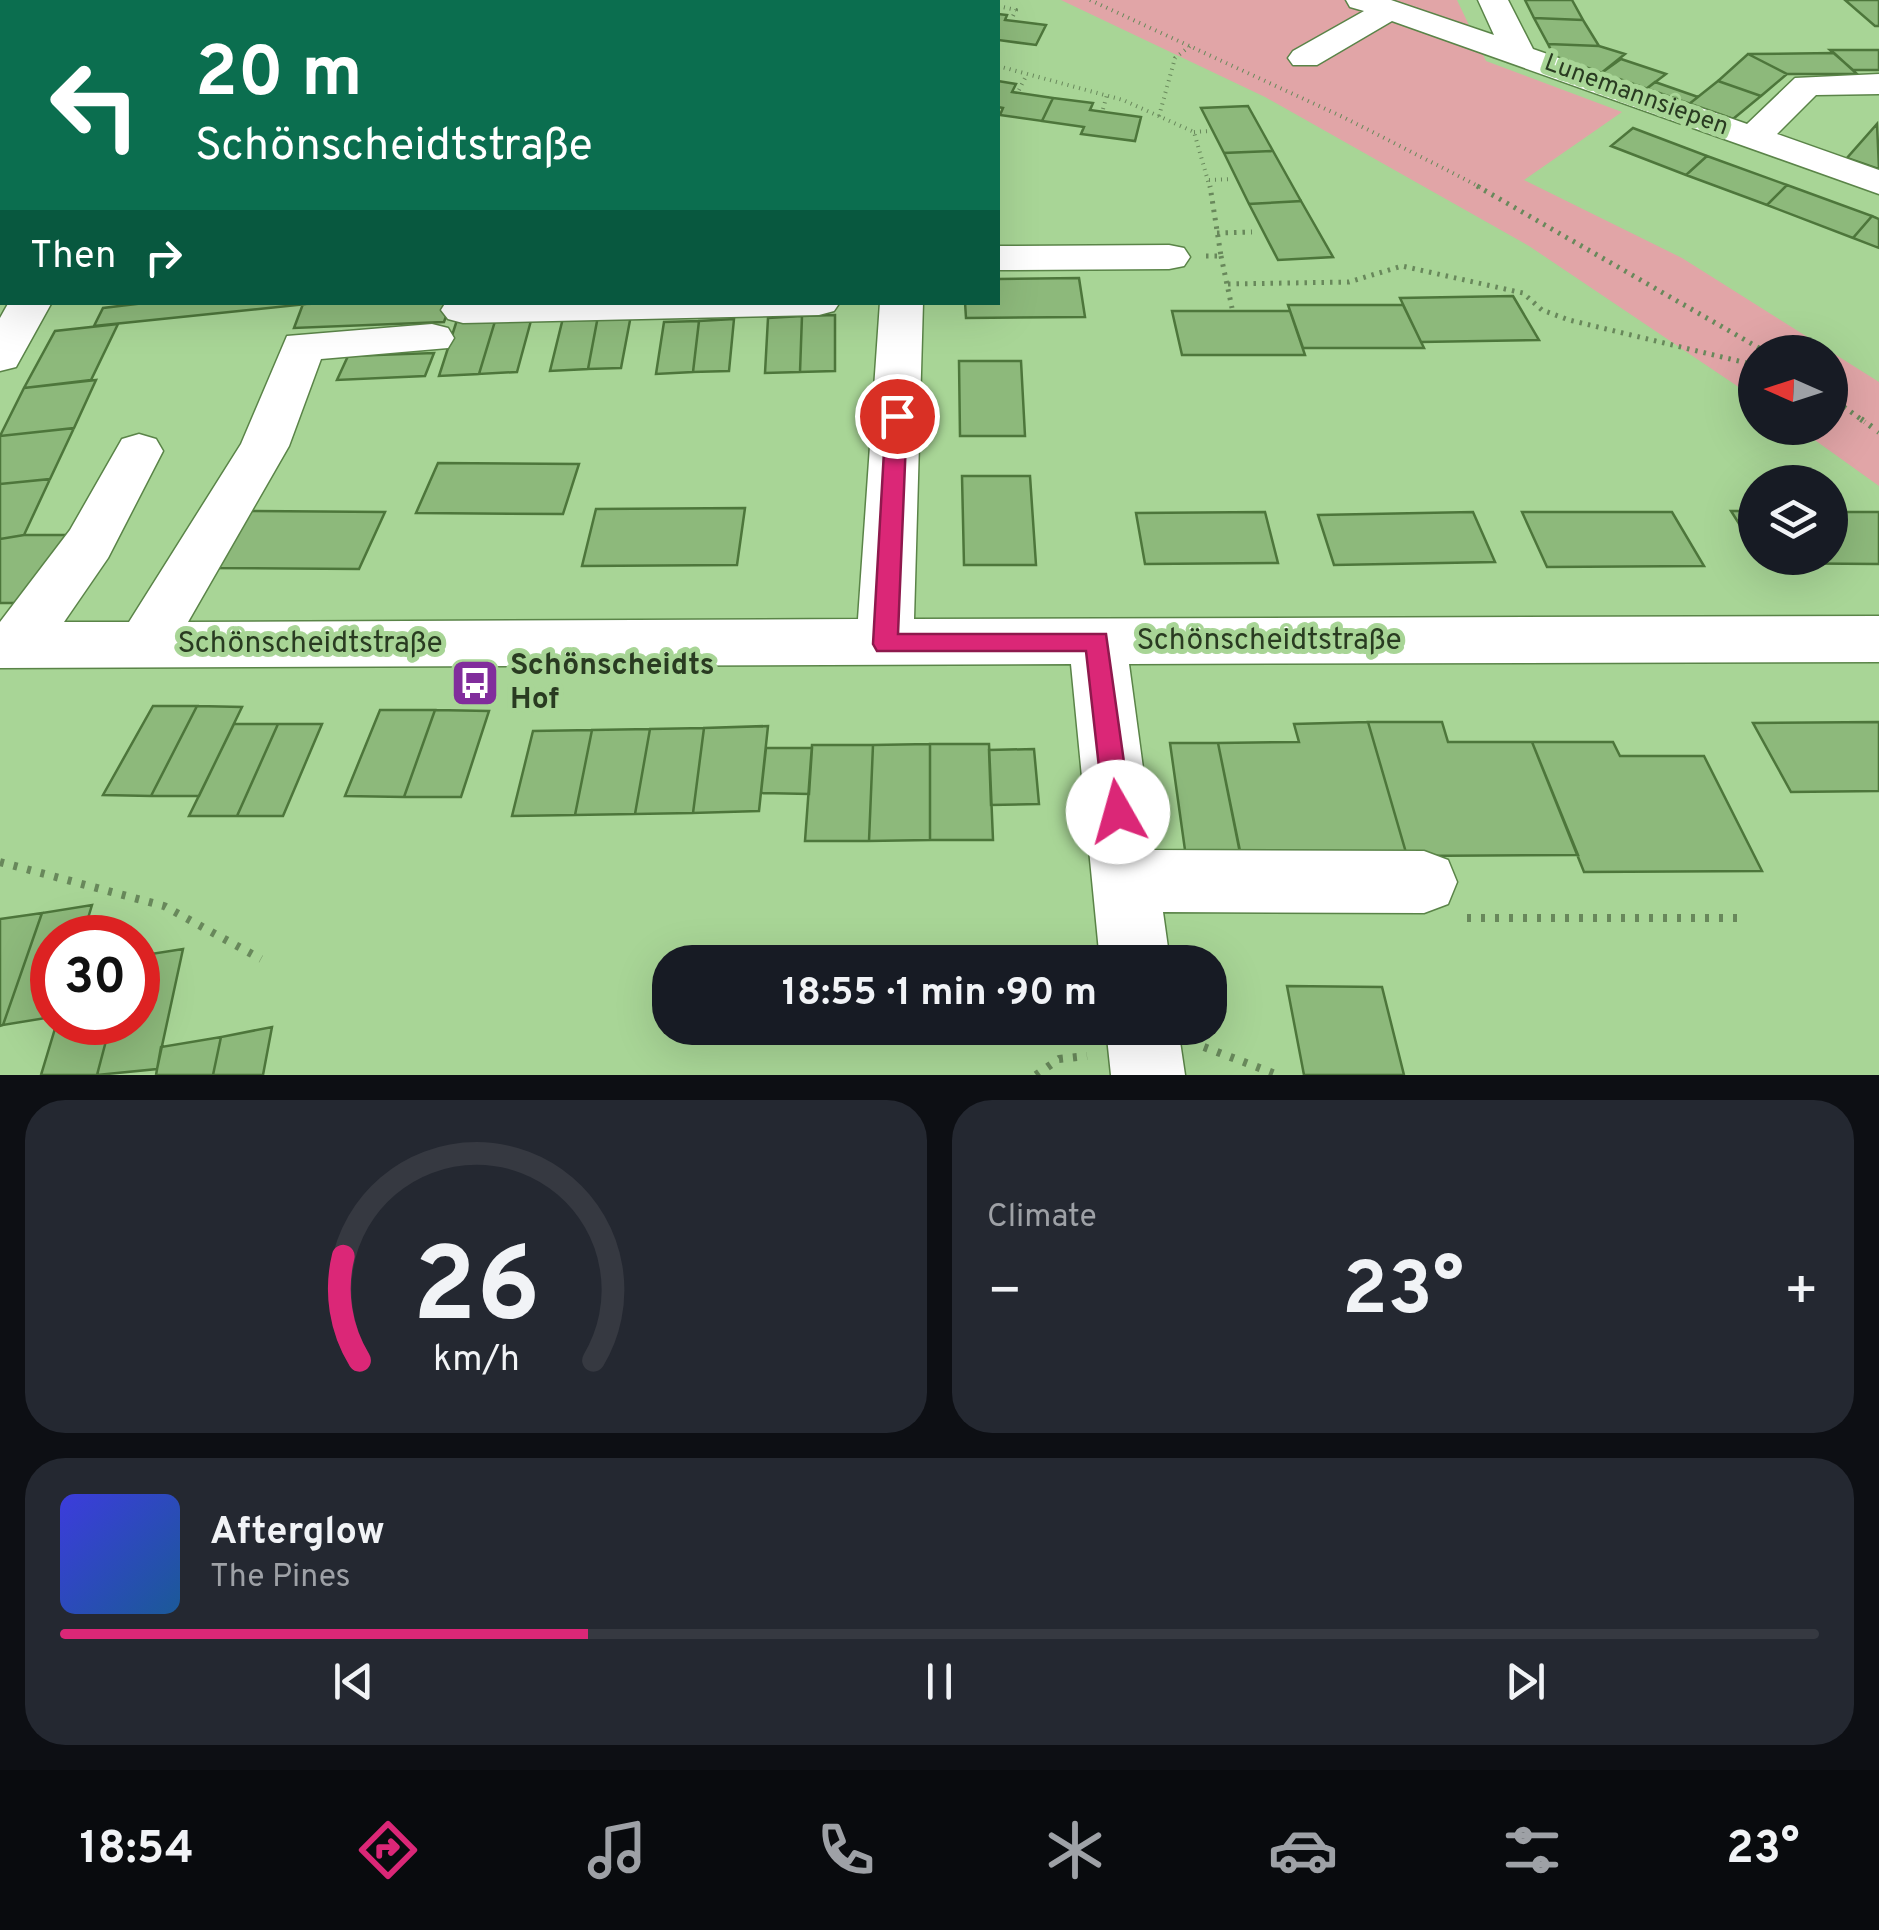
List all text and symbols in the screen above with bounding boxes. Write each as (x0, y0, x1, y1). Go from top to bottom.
text: 20 m (195, 32, 363, 121)
icon: left (30, 40, 160, 170)
street label: Lunemannsiepen (1540, 48, 1732, 144)
text: Schönscheidtstraße (195, 119, 593, 176)
icon: right (136, 230, 191, 285)
text: Then (30, 233, 116, 282)
north arrow (1738, 335, 1848, 445)
map controls (1738, 335, 1848, 575)
pin (855, 374, 940, 459)
icon: arrive (870, 389, 925, 444)
button: layers (1738, 465, 1848, 575)
street label: Schönscheidtstraße (1136, 623, 1402, 660)
street label: Schönscheidtstraße (177, 626, 443, 663)
place label: Schönscheidts Hof (510, 648, 714, 719)
bus stop icon: Schönscheidts Hof (449, 657, 501, 709)
position arrow (1066, 760, 1170, 864)
speed limit sign: 30 (30, 915, 160, 1045)
text: 18:55 · 1 min · 90 m (782, 970, 1097, 1019)
text: Climate (987, 1198, 1097, 1238)
text: 26 (412, 1226, 540, 1358)
text: 23° (1342, 1246, 1464, 1341)
text: − (987, 1259, 1022, 1329)
text: + (1784, 1259, 1819, 1329)
text: km/h (433, 1338, 519, 1384)
text: Afterglow (210, 1509, 385, 1558)
text: The Pines (210, 1558, 351, 1598)
icon: previous (326, 1654, 381, 1709)
icon: pause (912, 1654, 967, 1709)
icon: next (1498, 1654, 1553, 1709)
icon: directions (353, 1815, 423, 1885)
icon: music (582, 1815, 652, 1885)
icon: phone (811, 1815, 881, 1885)
icon: climate (1040, 1815, 1110, 1885)
icon: car (1268, 1815, 1338, 1885)
icon: filters (1497, 1815, 1567, 1885)
text: 18:54 (79, 1822, 194, 1879)
text: 23° (1726, 1822, 1799, 1879)

